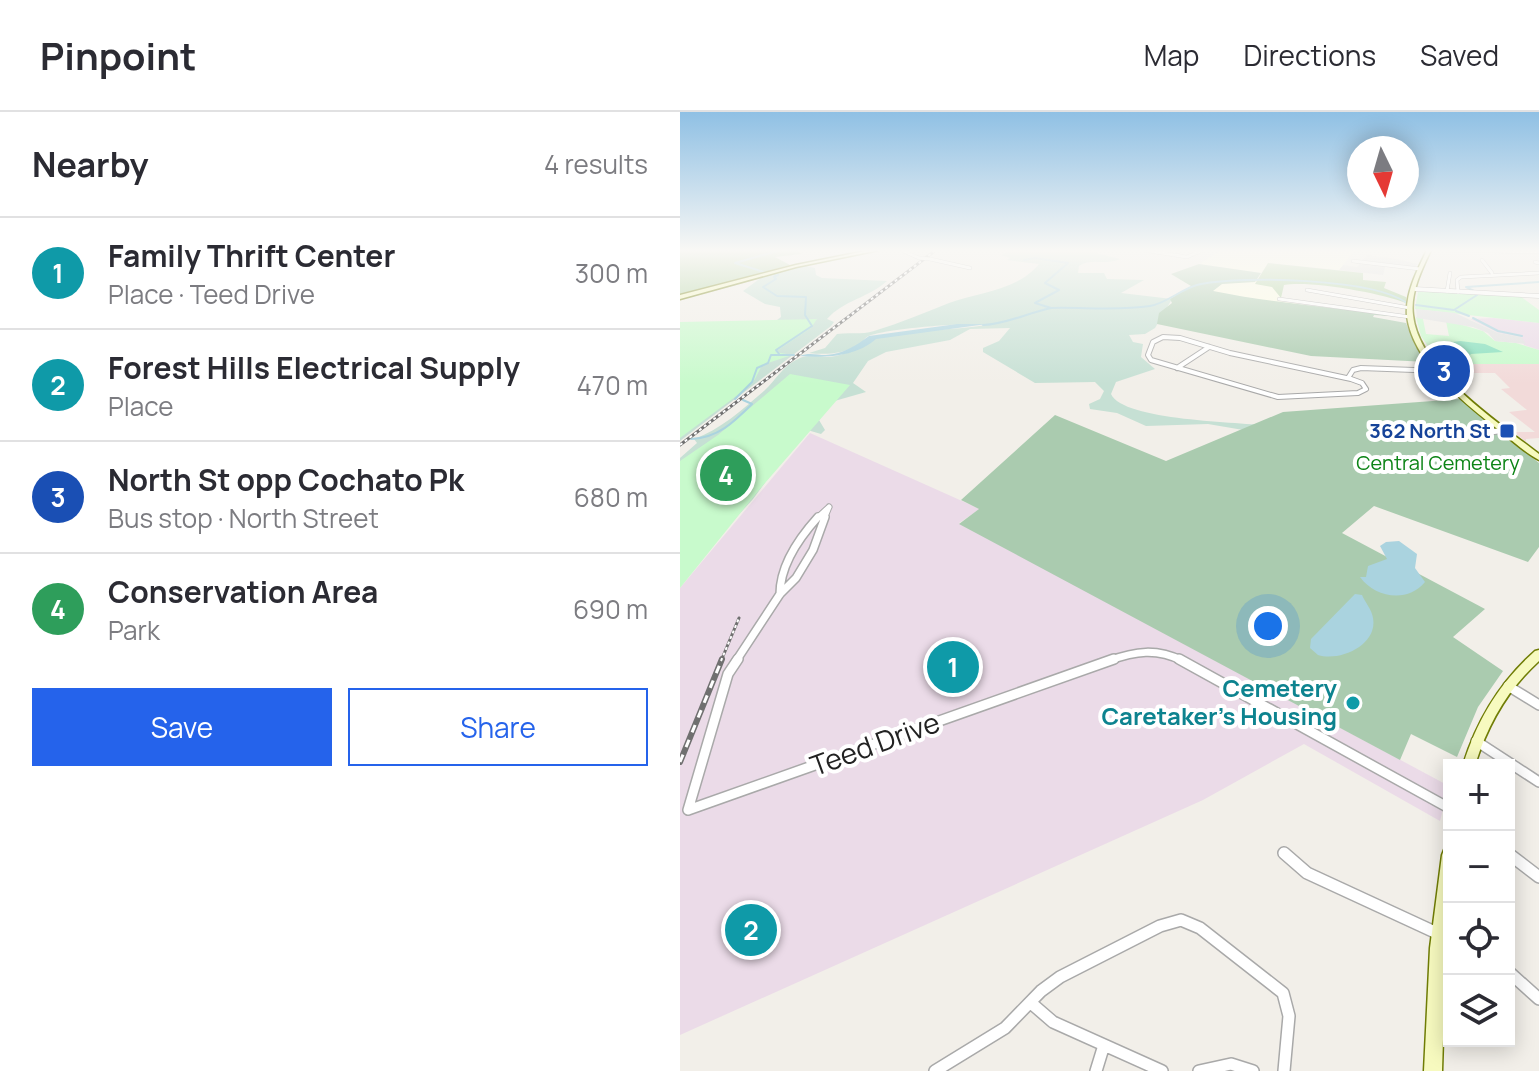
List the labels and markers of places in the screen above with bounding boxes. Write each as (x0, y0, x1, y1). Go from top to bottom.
pin: 3 (1418, 341, 1470, 401)
place label: 362 North St (1369, 417, 1491, 444)
marker: 362 North St (1498, 422, 1516, 440)
pin: 4 (700, 445, 752, 505)
pin: 1 (927, 637, 979, 697)
place label: Cemetery Caretaker's Housing (1101, 671, 1338, 732)
marker: Cemetery Caretaker's Housing (1344, 694, 1362, 712)
pin: 2 (725, 900, 777, 960)

